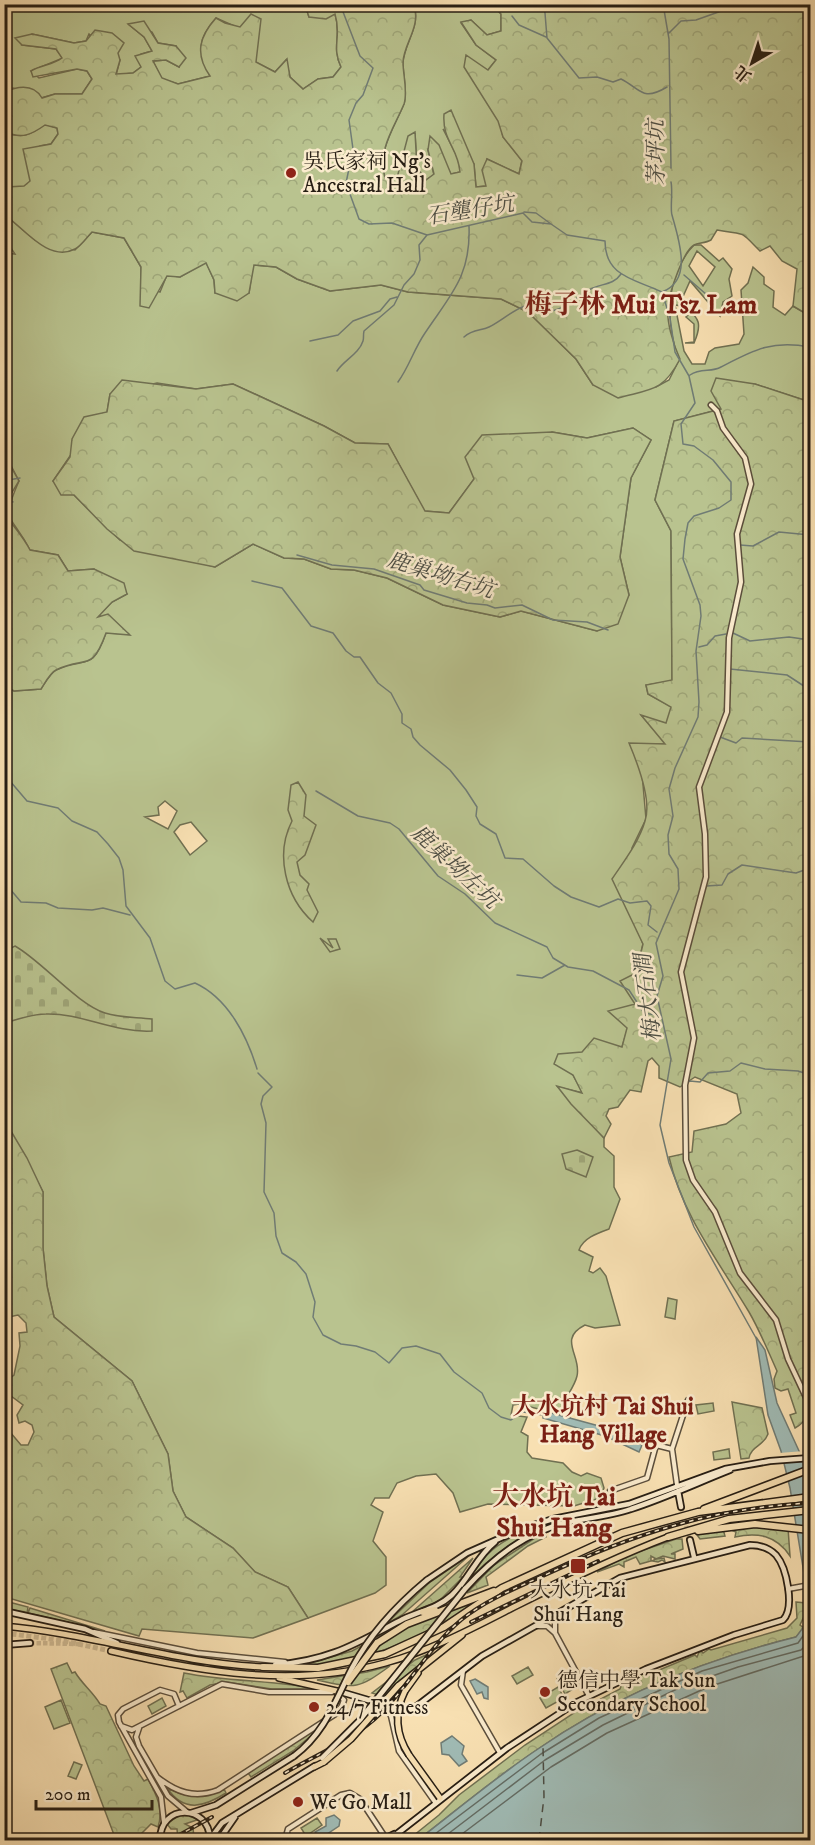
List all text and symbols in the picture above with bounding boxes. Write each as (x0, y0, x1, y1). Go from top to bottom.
north arrow (722, 33, 782, 93)
text: 北 (731, 61, 756, 87)
water label: 茅坪坑 (642, 117, 671, 186)
place label: 吳氏家祠 Ng's Ancestral Hall (303, 149, 431, 199)
marker: 吳氏家祠 Ng's Ancestral Hall (284, 166, 298, 180)
water label: 石壟仔坑 (425, 190, 519, 231)
district label: 梅子林 Mui Tsz Lam (525, 288, 757, 322)
water label: 鹿巢坳右坑 (384, 546, 500, 605)
water label: 鹿巢坳左坑 (406, 820, 507, 917)
water label: 梅大石澗 (629, 949, 667, 1043)
district label: 大水坑村 Tai Shui Hang Village (512, 1392, 694, 1450)
district label: 大水坑 Tai Shui Hang (492, 1480, 616, 1545)
marker: 大水坑 Tai Shui Hang (569, 1557, 587, 1575)
place label: 大水坑 Tai Shui Hang (530, 1578, 626, 1628)
place label: 德信中學 Tak Sun Secondary School (557, 1668, 716, 1718)
marker: 德信中學 Tak Sun Secondary School (538, 1685, 552, 1699)
place label: 24/7 Fitness (326, 1695, 428, 1721)
marker: 24/7 Fitness (307, 1700, 321, 1714)
scale bar (36, 1773, 152, 1811)
text: 200 m (45, 1784, 91, 1806)
place label: We Go Mall (309, 1790, 412, 1816)
marker: We Go Mall (291, 1795, 305, 1809)

